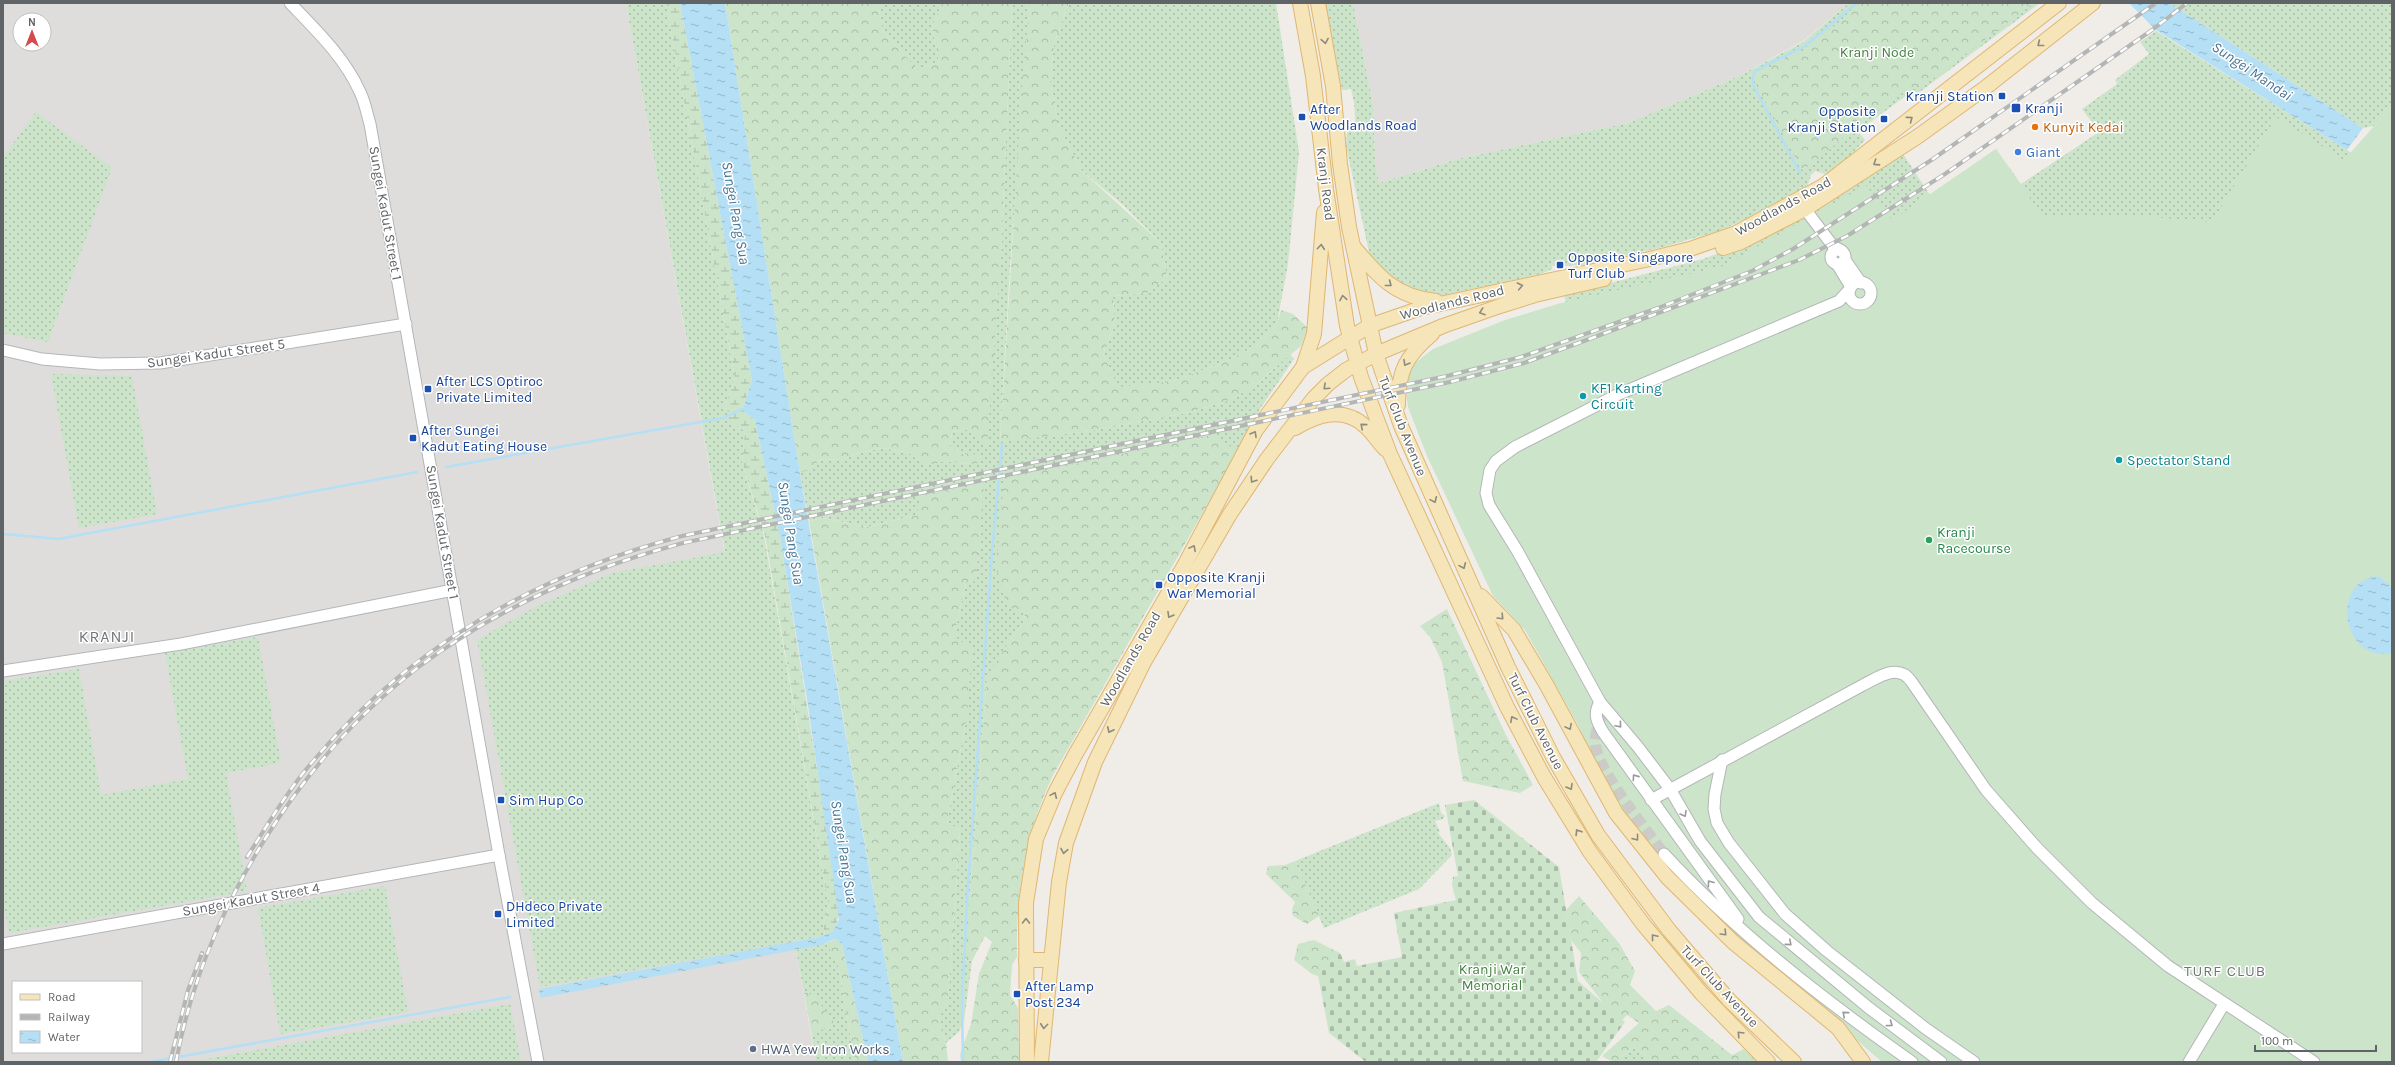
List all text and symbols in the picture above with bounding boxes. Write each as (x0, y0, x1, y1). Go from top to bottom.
north arrow (12, 12, 52, 52)
text: N (28, 16, 36, 29)
one-way arrow (1320, 38, 1329, 44)
water label: Sungei Mandai (2208, 38, 2296, 104)
one-way arrow (2037, 40, 2044, 47)
park label: Kranji Node (1840, 44, 1914, 61)
place label: Kranji Station (1905, 88, 1994, 105)
marker: Kranji Station (1997, 91, 2007, 101)
place label: Kranji (2025, 100, 2063, 117)
place label: After Woodlands Road (1310, 101, 1417, 134)
marker: Kranji (2010, 102, 2022, 114)
place label: Opposite Kranji Station (1787, 103, 1876, 136)
marker: After Woodlands Road (1297, 112, 1307, 122)
marker: Opposite Kranji Station (1879, 114, 1889, 124)
one-way arrow (1906, 116, 1913, 123)
place label: Kunyit Kedai (2043, 119, 2124, 136)
marker: Kunyit Kedai (2030, 122, 2040, 132)
place label: Giant (2026, 144, 2061, 161)
street label: Sungei Kadut Street 1 (365, 145, 406, 281)
street label: Kranji Road (1313, 146, 1338, 222)
marker: Giant (2013, 147, 2023, 157)
one-way arrow (1874, 158, 1881, 165)
water label: Sungei Pang Sua (718, 160, 754, 266)
street label: Woodlands Road (1732, 173, 1834, 240)
one-way arrow (1316, 243, 1325, 250)
place label: Opposite Singapore Turf Club (1568, 249, 1693, 282)
marker: Opposite Singapore Turf Club (1555, 260, 1565, 270)
one-way arrow (1384, 280, 1391, 287)
street label: Woodlands Road (1398, 281, 1506, 324)
one-way arrow (1517, 282, 1523, 291)
one-way arrow (1339, 295, 1348, 301)
one-way arrow (1478, 307, 1485, 316)
street label: Sungei Kadut Street 5 (146, 335, 286, 372)
one-way arrow (1403, 359, 1410, 366)
place label: After LCS Optiroc Private Limited (436, 373, 543, 406)
street label: Turf Club Avenue (1375, 374, 1430, 479)
place label: KF1 Karting Circuit (1591, 380, 1662, 413)
one-way arrow (1323, 382, 1331, 390)
marker: After LCS Optiroc Private Limited (423, 384, 433, 394)
marker: KF1 Karting Circuit (1578, 391, 1588, 401)
place label: After Sungei Kadut Eating House (421, 422, 547, 455)
one-way arrow (1361, 423, 1368, 430)
one-way arrow (1250, 430, 1257, 438)
marker: After Sungei Kadut Eating House (408, 433, 418, 443)
place label: Spectator Stand (2127, 452, 2231, 469)
marker: Spectator Stand (2114, 455, 2124, 465)
street label: Sungei Kadut Street 1 (422, 464, 463, 600)
one-way arrow (1250, 476, 1258, 483)
water label: Sungei Pang Sua (774, 480, 808, 586)
one-way arrow (1429, 496, 1437, 503)
place label: Kranji Racecourse (1937, 524, 2011, 557)
marker: Kranji Racecourse (1924, 535, 1934, 545)
one-way arrow (1188, 545, 1196, 552)
one-way arrow (1458, 562, 1466, 570)
place label: Opposite Kranji War Memorial (1167, 569, 1266, 602)
marker: Opposite Kranji War Memorial (1154, 580, 1164, 590)
street label: Woodlands Road (1096, 609, 1165, 710)
one-way arrow (1168, 611, 1175, 618)
one-way arrow (1496, 612, 1503, 620)
district label: KRANJI (79, 627, 135, 646)
street label: Turf Club Avenue (1504, 670, 1567, 772)
one-way arrow (1510, 716, 1518, 723)
one-way arrow (1614, 720, 1622, 728)
one-way arrow (1564, 722, 1572, 730)
one-way arrow (1107, 725, 1115, 733)
one-way arrow (1632, 774, 1640, 781)
one-way arrow (1566, 783, 1573, 790)
place label: Sim Hup Co (509, 792, 584, 809)
one-way arrow (1049, 792, 1057, 800)
marker: Sim Hup Co (496, 795, 506, 805)
water label: Sungei Pang Sua (827, 799, 861, 905)
one-way arrow (1680, 810, 1687, 817)
one-way arrow (1575, 829, 1583, 836)
one-way arrow (1631, 833, 1638, 840)
one-way arrow (1060, 848, 1069, 854)
street label: Sungei Kadut Street 4 (181, 879, 321, 920)
one-way arrow (1708, 880, 1715, 887)
place label: DHdeco Private Limited (506, 898, 602, 931)
marker: DHdeco Private Limited (493, 909, 503, 919)
one-way arrow (1022, 918, 1030, 924)
one-way arrow (1719, 928, 1727, 936)
one-way arrow (1651, 935, 1658, 942)
one-way arrow (1784, 938, 1791, 945)
street label: Turf Club Avenue (1677, 942, 1762, 1031)
park label: Kranji War Memorial (1459, 961, 1526, 994)
district label: TURF CLUB (2184, 962, 2266, 980)
place label: After Lamp Post 234 (1025, 978, 1094, 1011)
legend (12, 981, 142, 1053)
marker: After Lamp Post 234 (1012, 989, 1022, 999)
text: Road (48, 990, 76, 1004)
text: Railway (48, 1010, 90, 1024)
one-way arrow (1842, 1012, 1849, 1019)
one-way arrow (1886, 1019, 1893, 1027)
one-way arrow (1040, 1023, 1049, 1029)
scale bar (2255, 1027, 2376, 1053)
text: Water (48, 1030, 81, 1044)
one-way arrow (1737, 1031, 1745, 1039)
text: 100 m (2261, 1034, 2293, 1048)
place label: HWA Yew Iron Works (761, 1041, 890, 1058)
marker: HWA Yew Iron Works (748, 1044, 758, 1054)

